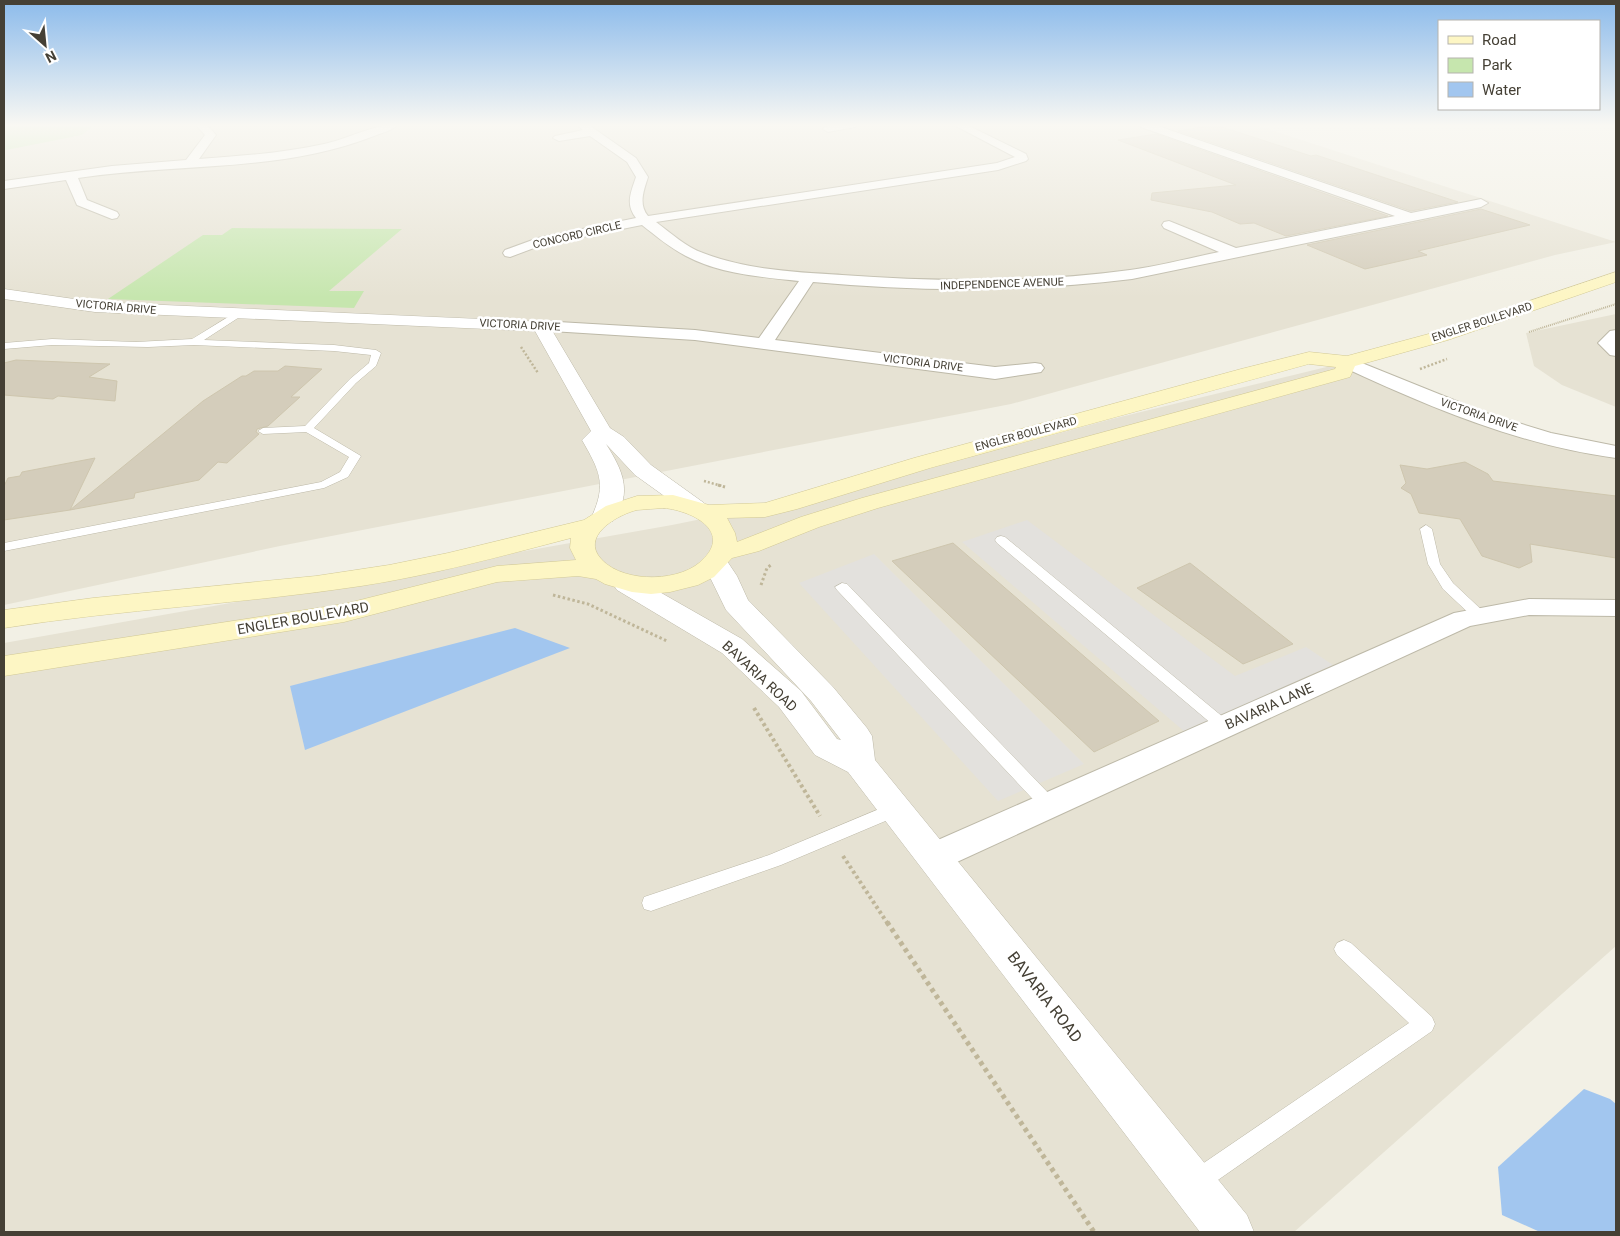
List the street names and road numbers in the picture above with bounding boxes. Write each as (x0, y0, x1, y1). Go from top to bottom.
street label: CONCORD CIRCLE (532, 219, 622, 251)
street label: INDEPENDENCE AVENUE (940, 275, 1064, 293)
street label: VICTORIA DRIVE (75, 297, 157, 317)
street label: ENGLER BOULEVARD (1430, 300, 1534, 344)
street label: VICTORIA DRIVE (479, 316, 561, 334)
street label: VICTORIA DRIVE (882, 352, 964, 374)
street label: VICTORIA DRIVE (1439, 396, 1519, 434)
street label: ENGLER BOULEVARD (974, 414, 1078, 454)
street label: ENGLER BOULEVARD (236, 599, 370, 637)
street label: BAVARIA ROAD (719, 637, 801, 715)
street label: BAVARIA LANE (1222, 679, 1316, 733)
street label: BAVARIA ROAD (1004, 948, 1086, 1046)

